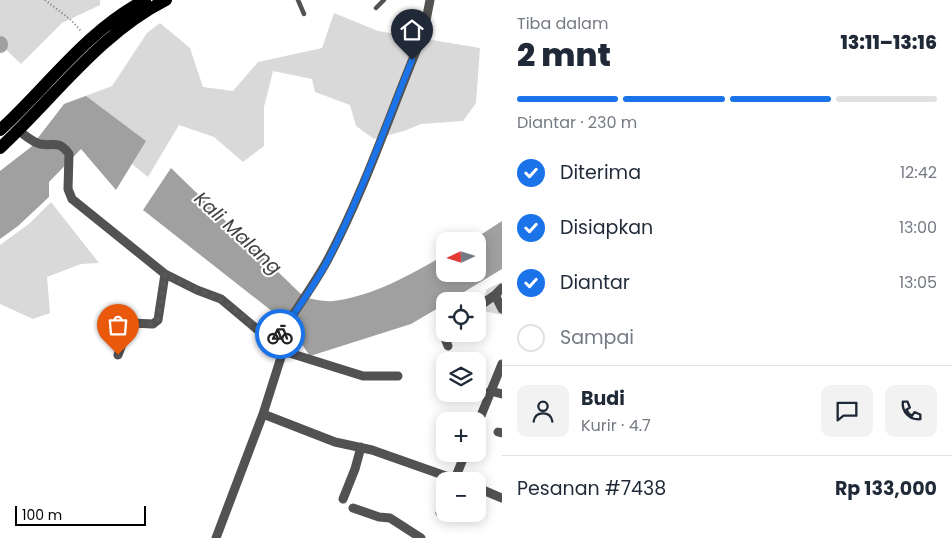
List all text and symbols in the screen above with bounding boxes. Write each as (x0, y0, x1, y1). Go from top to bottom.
pin (391, 9, 433, 60)
text: Tiba dalam (517, 12, 608, 35)
icon: home (398, 16, 426, 44)
text: 13:11–13:16 (840, 29, 937, 56)
text: 2 mnt (517, 32, 611, 77)
text: Diantar · 230 m (517, 111, 637, 134)
icon: check (517, 159, 545, 187)
text: Diterima (560, 159, 641, 186)
text: 12:42 (900, 161, 937, 184)
water label: Kali Malang (188, 185, 288, 281)
icon: check (517, 214, 545, 242)
text: Disiapkan (560, 214, 653, 241)
text: 13:00 (899, 216, 937, 239)
north arrow (436, 232, 486, 282)
map controls (436, 232, 486, 522)
icon: check (517, 269, 545, 297)
text: Diantar (560, 269, 630, 296)
text: 13:05 (899, 271, 937, 294)
button: locate (436, 292, 486, 342)
pin (97, 304, 139, 355)
courier (255, 309, 305, 359)
icon: bag (104, 311, 132, 339)
icon: bike (266, 320, 294, 348)
text: Sampai (560, 324, 634, 351)
button: layers (436, 352, 486, 402)
button: person (517, 385, 569, 437)
text: Budi (581, 385, 625, 412)
button: chat (821, 385, 873, 437)
button: phone (885, 385, 937, 437)
button: + (436, 412, 486, 462)
text: Kurir · 4.7 (581, 414, 651, 437)
button: − (436, 472, 486, 522)
text: Pesanan #7438 (517, 475, 666, 502)
text: Rp 133,000 (835, 475, 937, 502)
scale bar (15, 503, 146, 526)
text: 100 m (22, 505, 62, 525)

